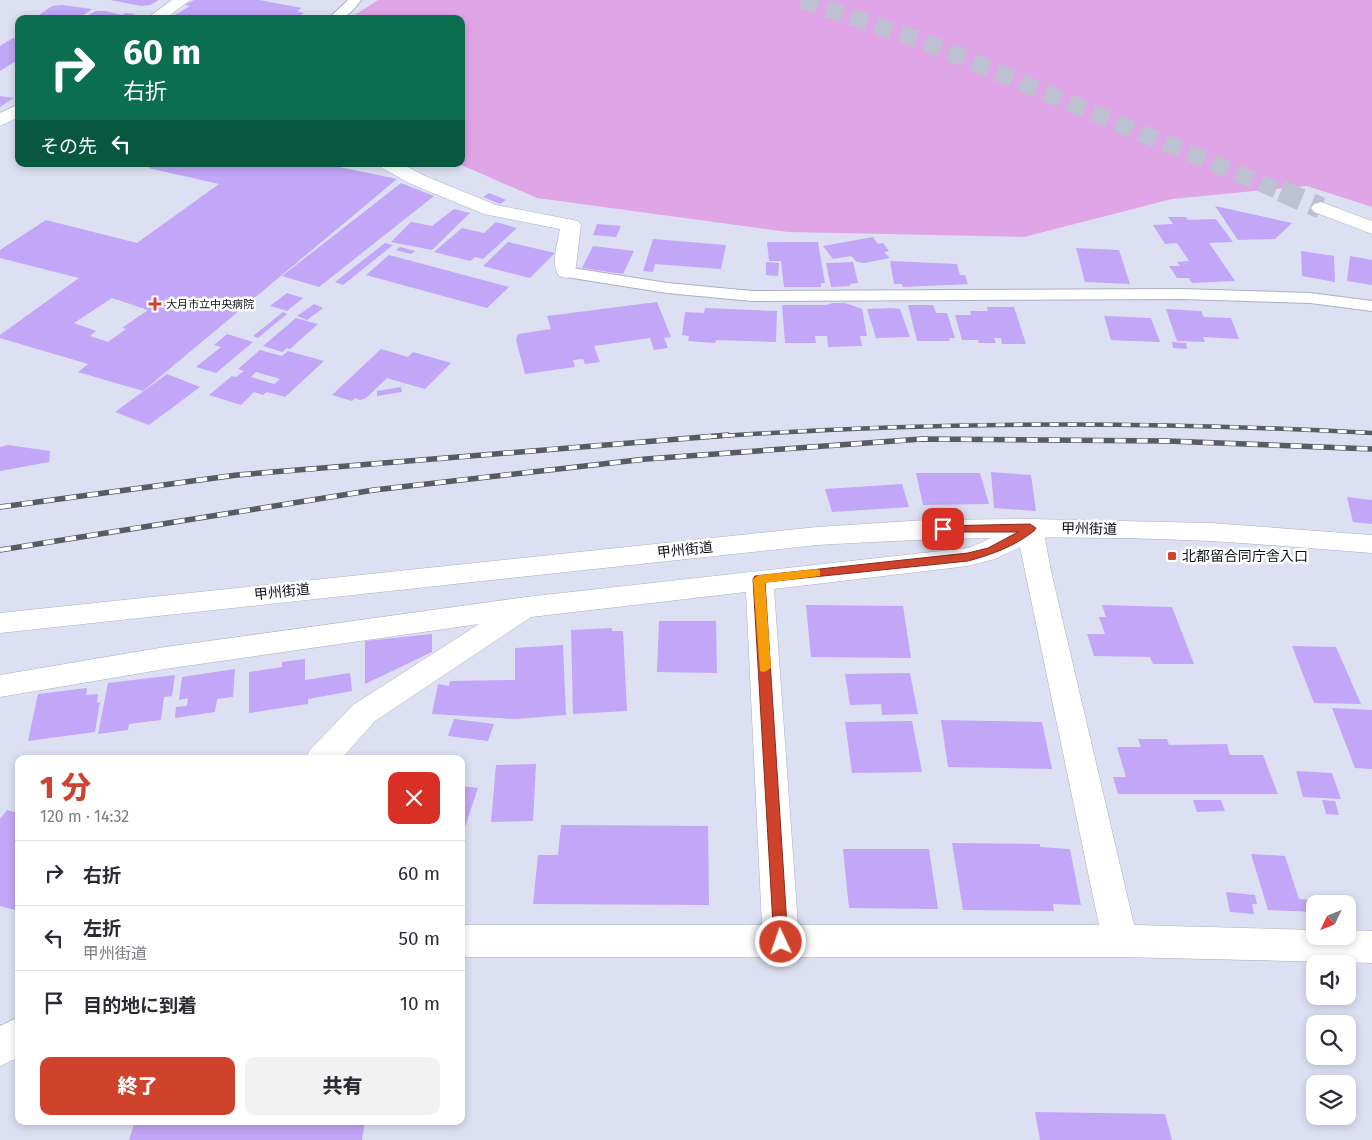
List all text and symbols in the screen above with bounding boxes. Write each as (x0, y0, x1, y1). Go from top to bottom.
text: 60 m (123, 31, 201, 73)
icon: right (40, 35, 105, 100)
text: 右折 (123, 78, 167, 105)
icon: left (107, 130, 135, 158)
text: その先 (40, 135, 97, 158)
marker: 大月市立中央病院 (148, 297, 162, 311)
place label: 大月市立中央病院 (166, 298, 254, 311)
pin (922, 508, 964, 550)
icon: arrive (929, 515, 957, 543)
street label: 甲州街道 (1061, 520, 1117, 538)
street label: 甲州街道 (656, 539, 714, 561)
place label: 北都留合同庁舎入口 (1182, 548, 1308, 565)
marker: 北都留合同庁舎入口 (1166, 550, 1178, 562)
street label: 甲州街道 (253, 581, 311, 603)
text: 1 分 (40, 770, 91, 806)
button: close (388, 772, 440, 824)
text: 120 m · 14:32 (40, 807, 129, 826)
icon: right (40, 859, 68, 887)
text: 60 m (398, 862, 440, 885)
text: 右折 (83, 864, 121, 887)
north arrow (1306, 895, 1356, 945)
map controls (1306, 895, 1356, 1125)
position arrow (754, 915, 806, 967)
text: 左折 (83, 917, 121, 940)
icon: left (40, 924, 68, 952)
text: 50 m (399, 927, 440, 950)
text: 甲州街道 (83, 944, 147, 963)
button: sound (1306, 955, 1356, 1005)
icon: arrive (40, 989, 68, 1017)
text: 10 m (400, 992, 440, 1015)
text: 目的地に到着 (83, 994, 197, 1017)
button: search (1306, 1015, 1356, 1065)
button: 終了 (40, 1057, 235, 1115)
button: 共有 (245, 1057, 440, 1115)
button: layers (1306, 1075, 1356, 1125)

